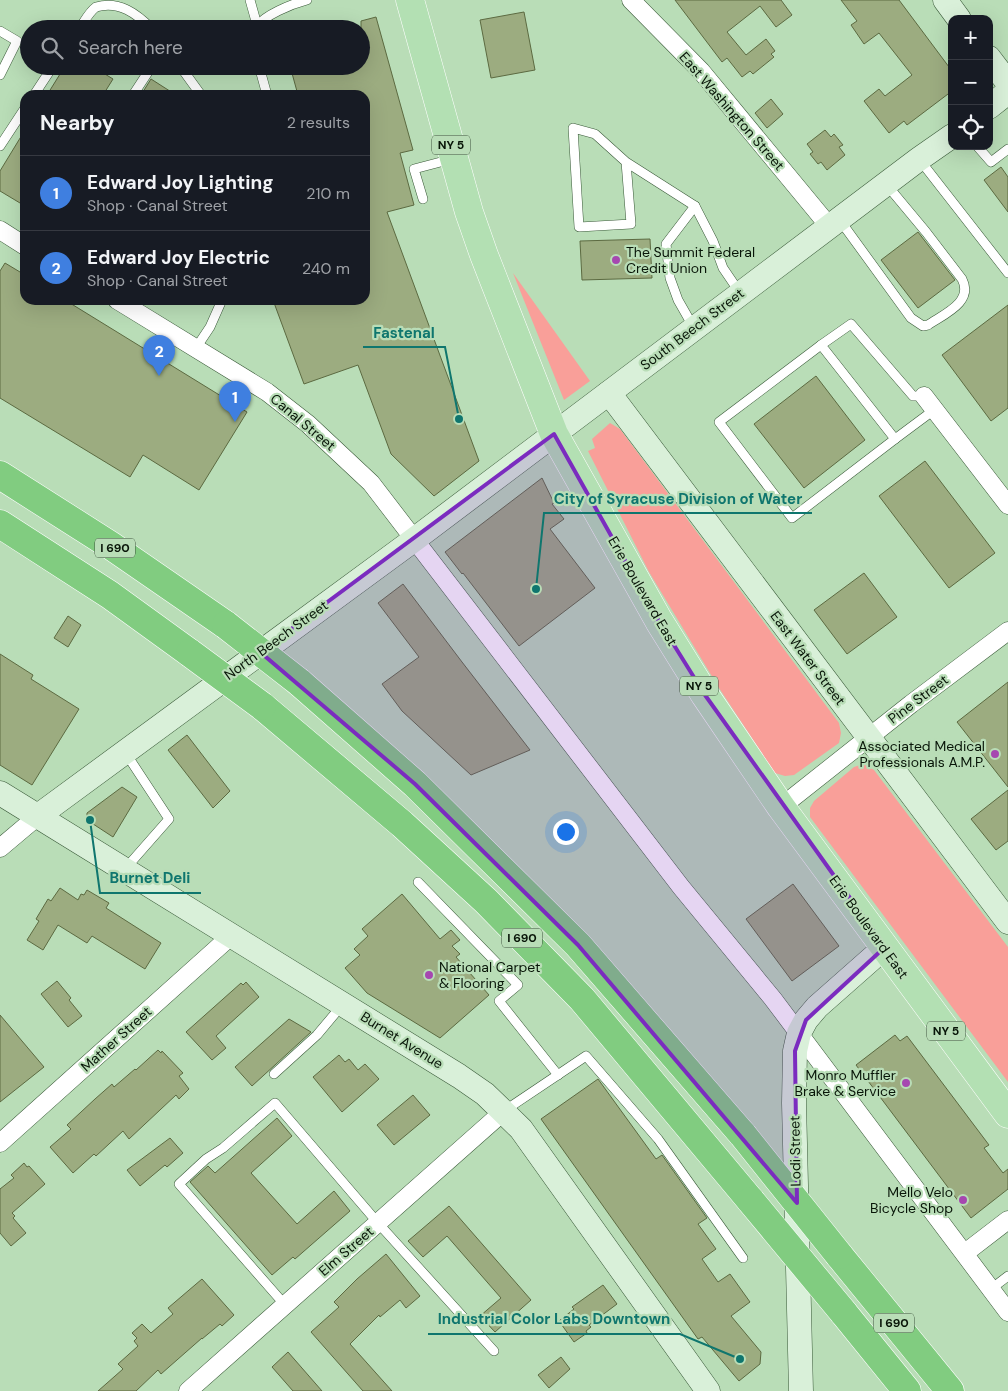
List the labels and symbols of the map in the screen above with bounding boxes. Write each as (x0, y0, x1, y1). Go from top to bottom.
street label: East Washington Street (676, 48, 788, 174)
road number: NY 5 (432, 136, 470, 154)
place label: The Summit Federal Credit Union (626, 243, 755, 277)
marker: The Summit Federal Credit Union (610, 254, 622, 266)
street label: South Beech Street (636, 284, 748, 374)
callout: Fastenal (363, 317, 445, 347)
text: Fastenal (373, 323, 435, 343)
pin: 2 (143, 335, 175, 376)
pin: 1 (219, 381, 251, 422)
street label: Canal Street (267, 389, 339, 455)
callout: City of Syracuse Division of Water (544, 483, 812, 513)
text: City of Syracuse Division of Water (554, 489, 802, 509)
street label: Erie Boulevard East (604, 533, 682, 649)
road number: I 690 (95, 538, 135, 558)
street label: North Beech Street (220, 596, 332, 684)
street label: East Water Street (767, 607, 849, 709)
street label: Pine Street (884, 670, 952, 728)
road number: NY 5 (680, 676, 718, 696)
place label: Associated Medical Professionals A.M.P. (858, 737, 985, 771)
marker: Associated Medical Professionals A.M.P. (989, 748, 1001, 760)
your location (553, 819, 579, 845)
callout: Burnet Deli (100, 863, 201, 893)
text: Burnet Deli (110, 868, 190, 888)
street label: Erie Boulevard East (825, 872, 913, 982)
road number: I 690 (502, 928, 542, 948)
place label: National Carpet & Flooring (439, 958, 541, 992)
marker: National Carpet & Flooring (423, 969, 435, 981)
street label: Mather Street (77, 1002, 155, 1076)
street label: Burnet Avenue (357, 1007, 447, 1073)
road number: NY 5 (927, 1021, 965, 1040)
place label: Monro Muffler Brake & Service (795, 1066, 896, 1100)
marker: Monro Muffler Brake & Service (900, 1077, 912, 1089)
street label: Lodi Street (785, 1115, 805, 1187)
place label: Mello Velo Bicycle Shop (870, 1183, 953, 1217)
marker: Mello Velo Bicycle Shop (957, 1194, 969, 1206)
street label: Elm Street (315, 1222, 377, 1280)
callout: Industrial Color Labs Downtown (428, 1304, 680, 1334)
text: Industrial Color Labs Downtown (438, 1309, 670, 1329)
road number: I 690 (874, 1314, 914, 1332)

